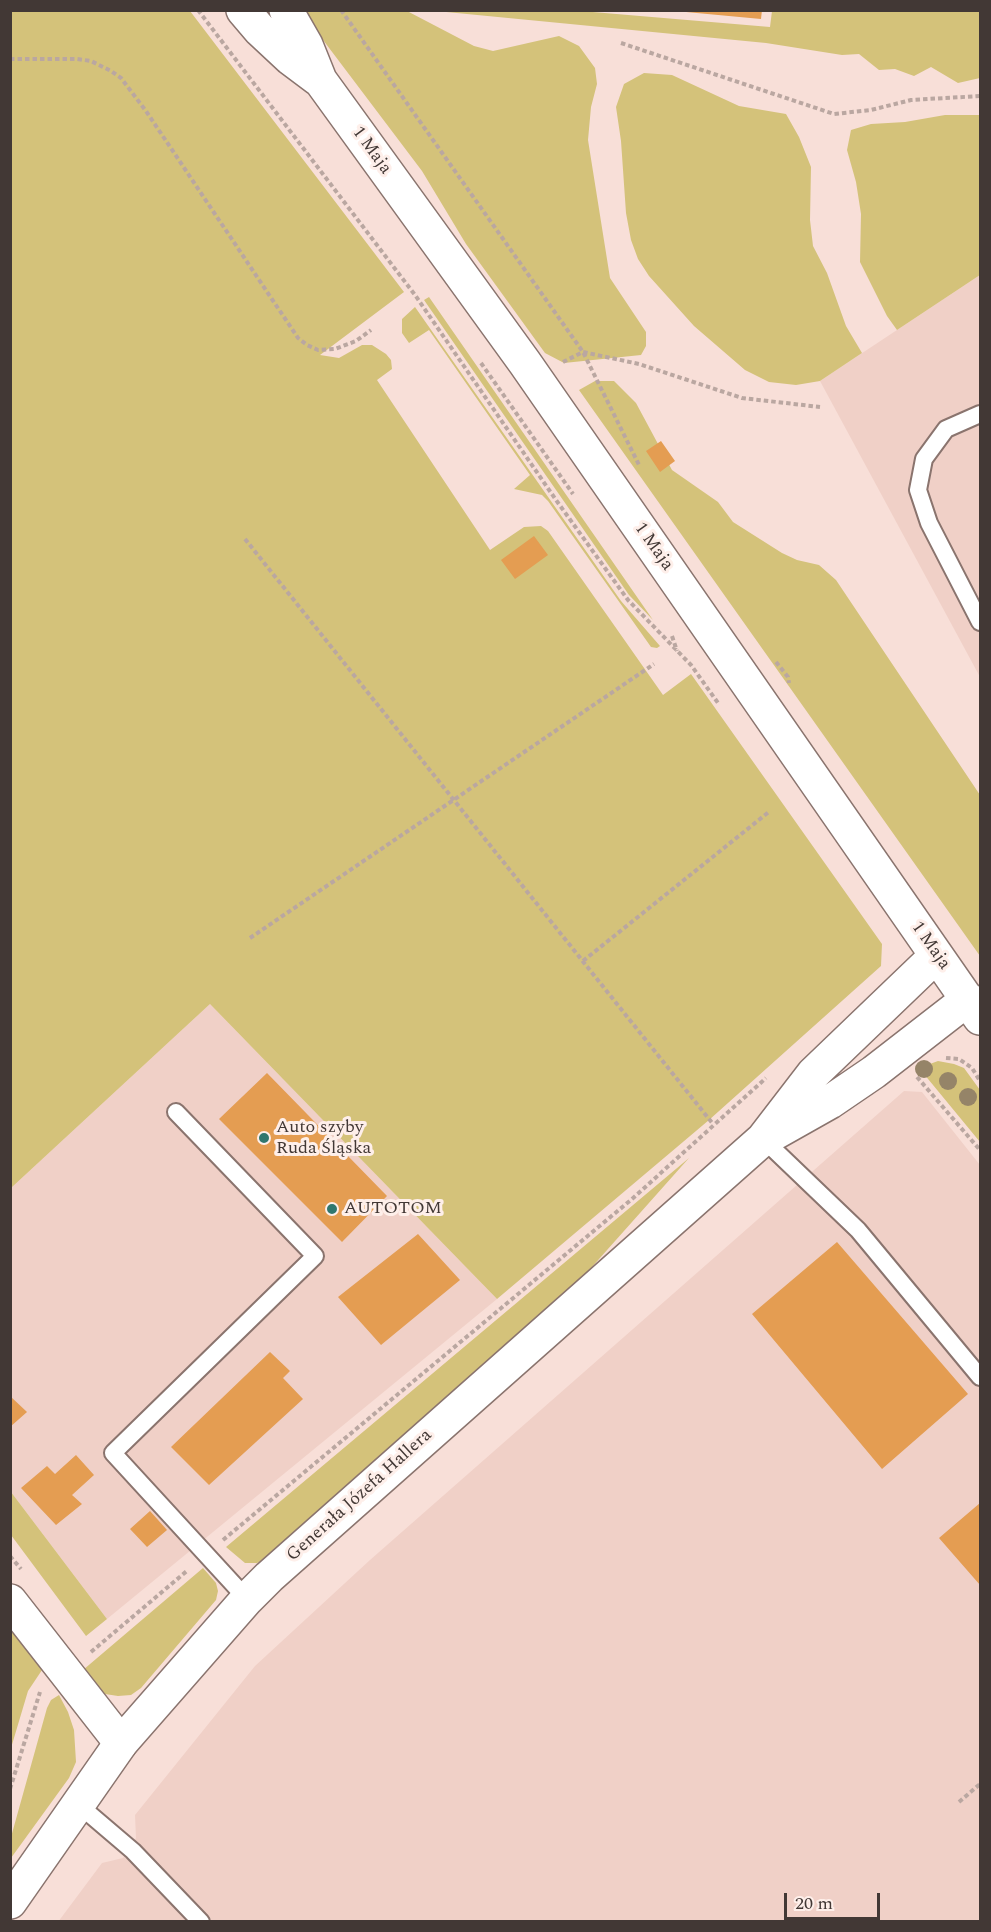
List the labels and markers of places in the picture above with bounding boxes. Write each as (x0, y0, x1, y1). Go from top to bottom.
place label: Auto szyby Ruda Śląska (276, 1117, 371, 1160)
marker: Auto szyby Ruda Śląska (257, 1131, 271, 1145)
place label: AUTOTOM (344, 1198, 442, 1220)
marker: AUTOTOM (325, 1202, 339, 1216)

